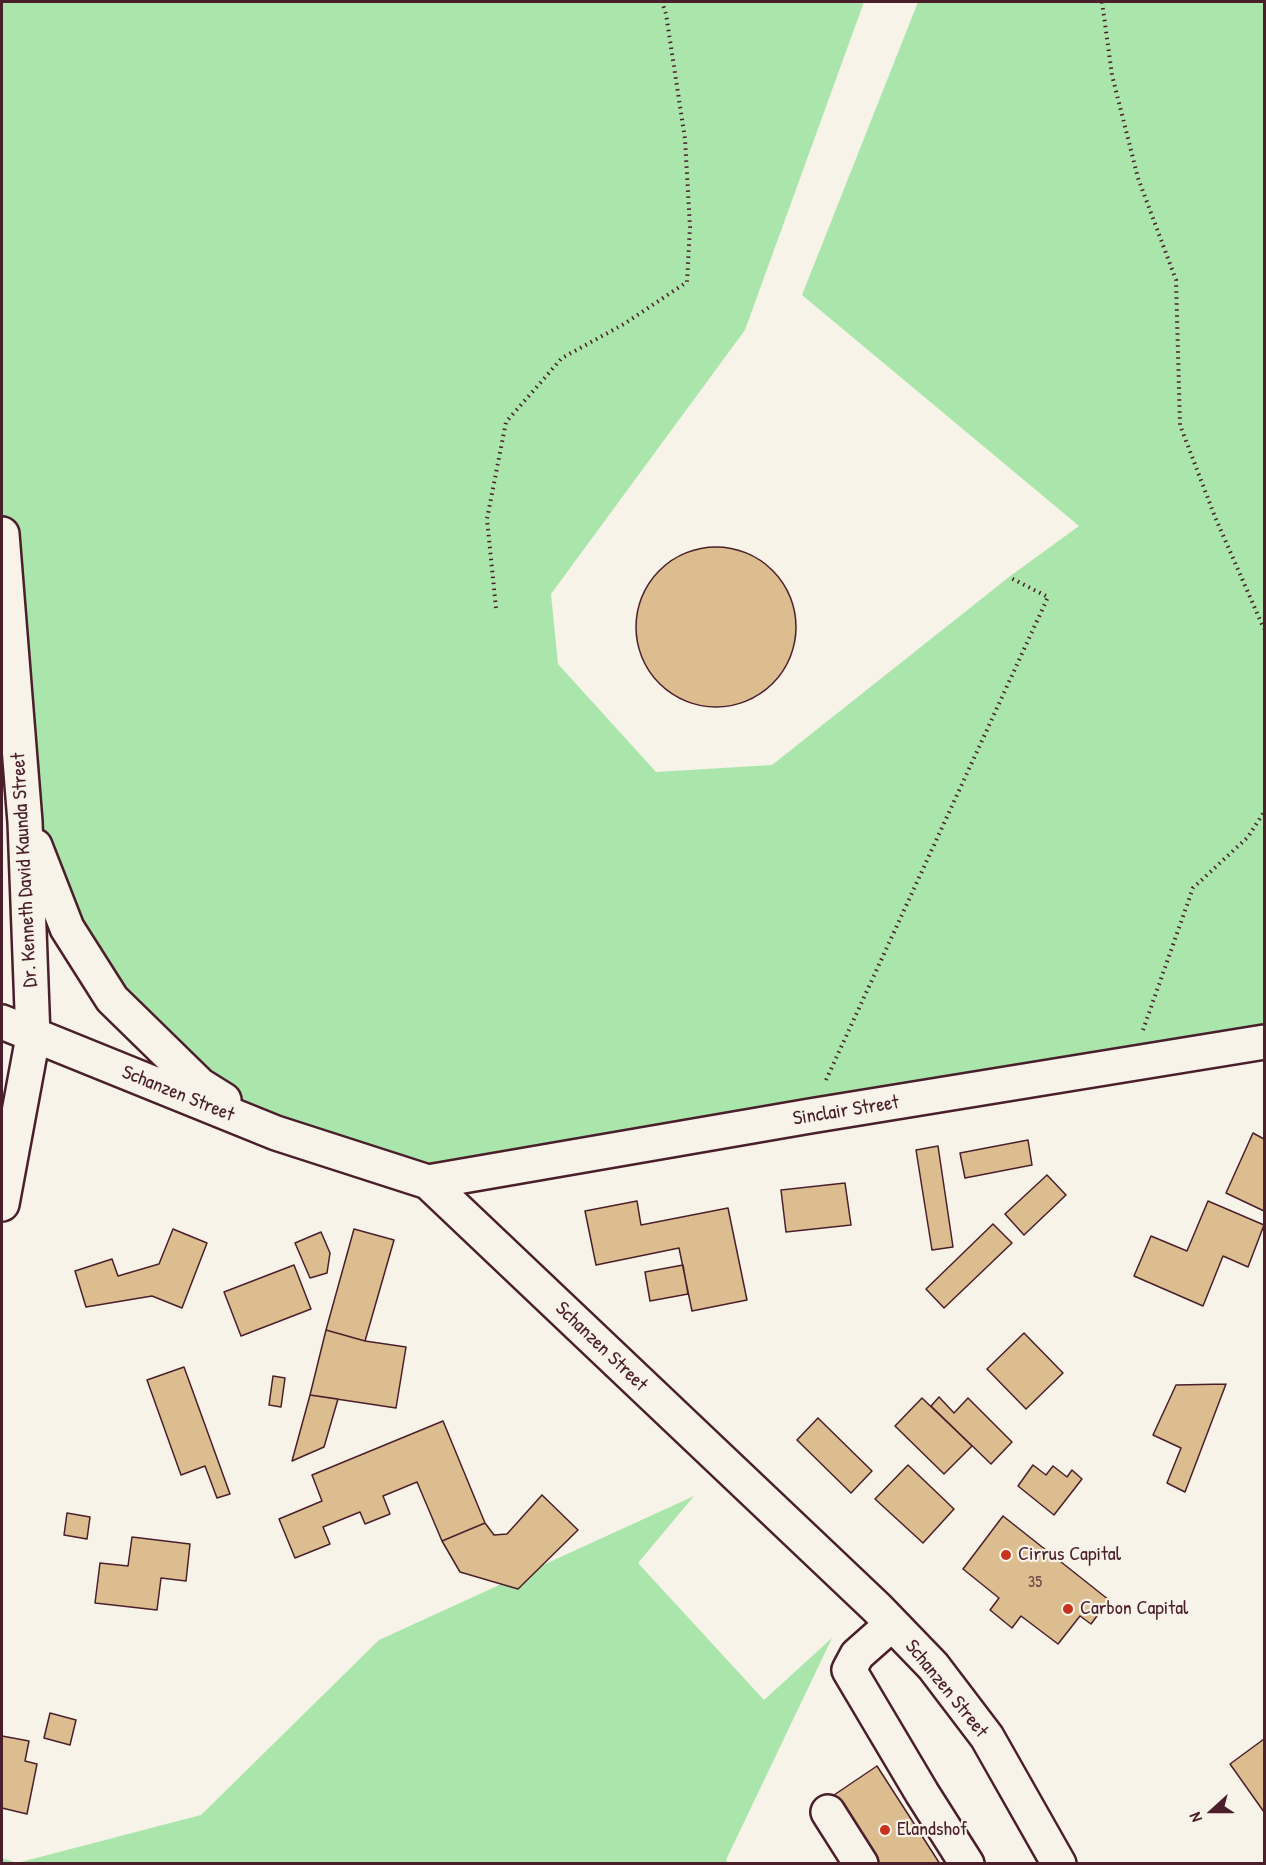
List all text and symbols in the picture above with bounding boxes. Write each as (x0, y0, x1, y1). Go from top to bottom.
street label: Dr. Kenneth David Kaunda Street (7, 752, 43, 988)
street label: Schanzen Street (118, 1061, 238, 1127)
street label: Sinclair Street (791, 1091, 901, 1131)
street label: Schanzen Street (550, 1297, 652, 1397)
place label: Cirrus Capital (1018, 1543, 1121, 1567)
marker: Cirrus Capital (999, 1548, 1013, 1562)
house number: 35 (1028, 1573, 1042, 1593)
place label: Carbon Capital (1080, 1597, 1188, 1621)
marker: Carbon Capital (1061, 1602, 1075, 1616)
street label: Schanzen Street (899, 1635, 993, 1743)
north arrow (1182, 1781, 1242, 1841)
text: N (1183, 1810, 1207, 1825)
place label: Elandshof (897, 1818, 967, 1842)
marker: Elandshof (878, 1823, 892, 1837)

